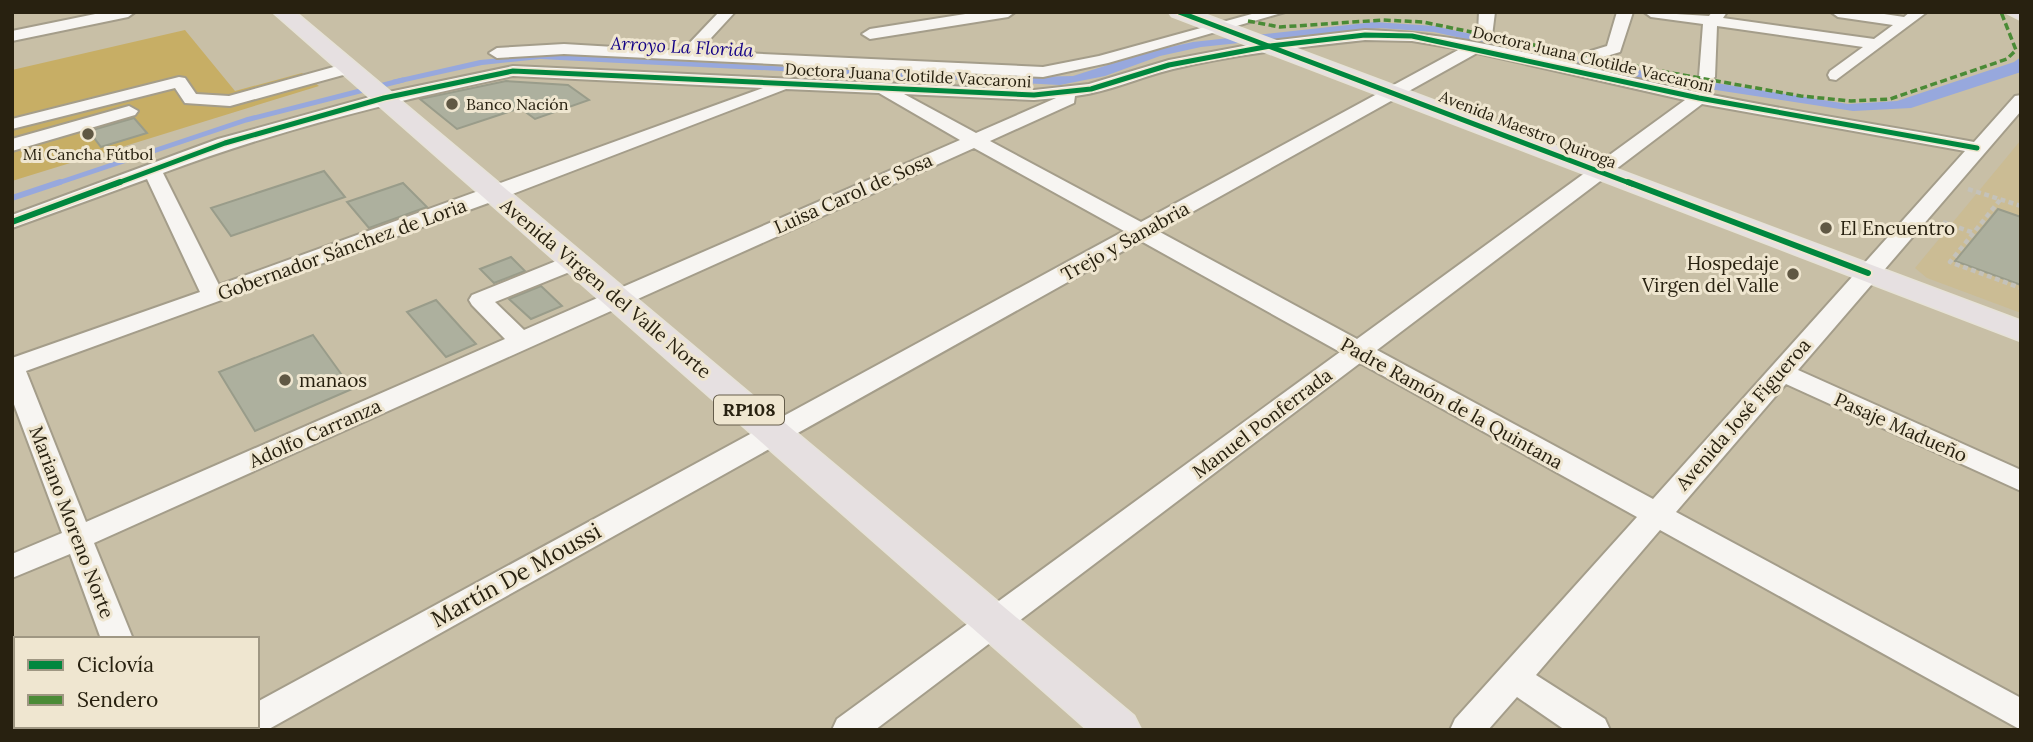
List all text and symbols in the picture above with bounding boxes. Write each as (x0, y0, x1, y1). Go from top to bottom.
street label: Doctora Juana Clotilde Vaccaroni (1471, 22, 1715, 96)
water label: Arroyo La Florida (609, 31, 754, 62)
street label: Doctora Juana Clotilde Vaccaroni (784, 59, 1032, 91)
street label: Avenida Maestro Quiroga (1436, 86, 1619, 172)
place label: Banco Nación (466, 94, 569, 114)
marker: Banco Nación (444, 96, 460, 112)
marker: Mi Cancha Fútbol (80, 126, 96, 142)
place label: Mi Cancha Fútbol (23, 144, 153, 164)
street label: Luisa Carol de Sosa (770, 147, 936, 239)
street label: Avenida Virgen del Valle Norte (495, 192, 716, 383)
street label: Gobernador Sánchez de Loria (214, 193, 470, 305)
street label: Trejo y Sanabria (1057, 196, 1193, 286)
place label: El Encuentro (1840, 216, 1955, 240)
marker: El Encuentro (1818, 220, 1834, 236)
place label: Hospedaje Virgen del Valle (1641, 251, 1779, 297)
marker: Hospedaje Virgen del Valle (1785, 266, 1801, 282)
street label: Padre Ramón de la Quintana (1337, 332, 1568, 474)
street label: Avenida José Figueroa (1670, 333, 1816, 496)
street label: Manuel Ponferrada (1187, 363, 1337, 483)
place label: manaos (299, 368, 367, 392)
marker: manaos (277, 372, 293, 388)
street label: Pasaje Madueño (1831, 387, 1971, 467)
street label: Adolfo Carranza (244, 393, 385, 473)
road number: RP108 (714, 396, 784, 424)
street label: Mariano Moreno Norte (24, 422, 120, 622)
street label: Martín De Moussi (426, 516, 606, 633)
legend (14, 637, 259, 728)
text: Ciclovía (77, 651, 154, 678)
text: Sendero (77, 686, 158, 713)

